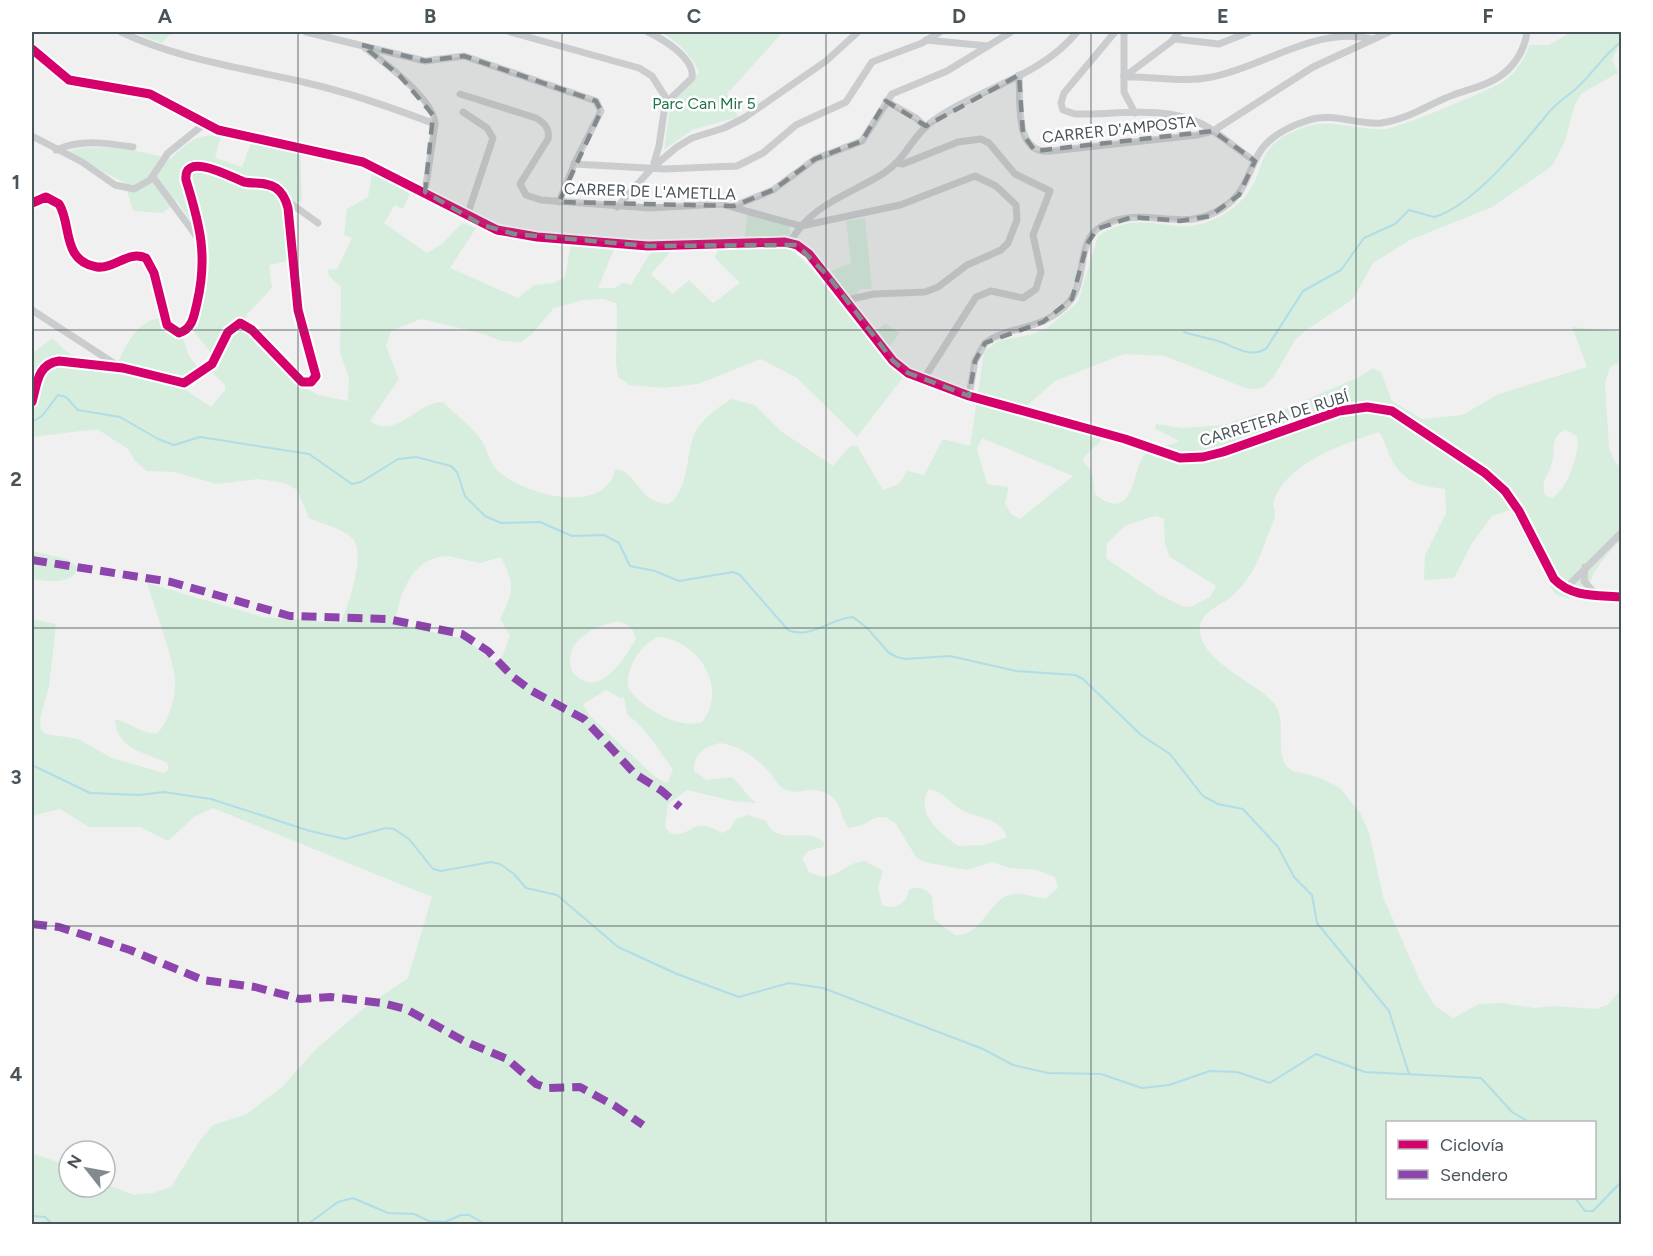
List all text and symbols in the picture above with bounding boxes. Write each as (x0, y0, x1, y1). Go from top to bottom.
text: A (158, 4, 173, 28)
text: B (424, 4, 436, 28)
text: C (687, 4, 701, 28)
text: D (952, 4, 966, 28)
text: E (1217, 4, 1229, 28)
text: F (1482, 4, 1494, 28)
park label: Parc Can Mir 5 (652, 94, 756, 113)
street label: CARRER D'AMPOSTA (1041, 112, 1197, 147)
text: 1 (12, 170, 20, 194)
street label: CARRER DE L'AMETLLA (564, 179, 736, 204)
street label: CARRETERA DE RUBÍ (1197, 387, 1352, 450)
text: 2 (10, 467, 22, 491)
text: 3 (10, 765, 22, 789)
text: 4 (10, 1062, 23, 1086)
legend (1386, 1121, 1596, 1199)
text: Ciclovía (1440, 1134, 1504, 1156)
north arrow (57, 1139, 117, 1199)
text: N (63, 1151, 86, 1172)
text: Sendero (1440, 1164, 1508, 1186)

